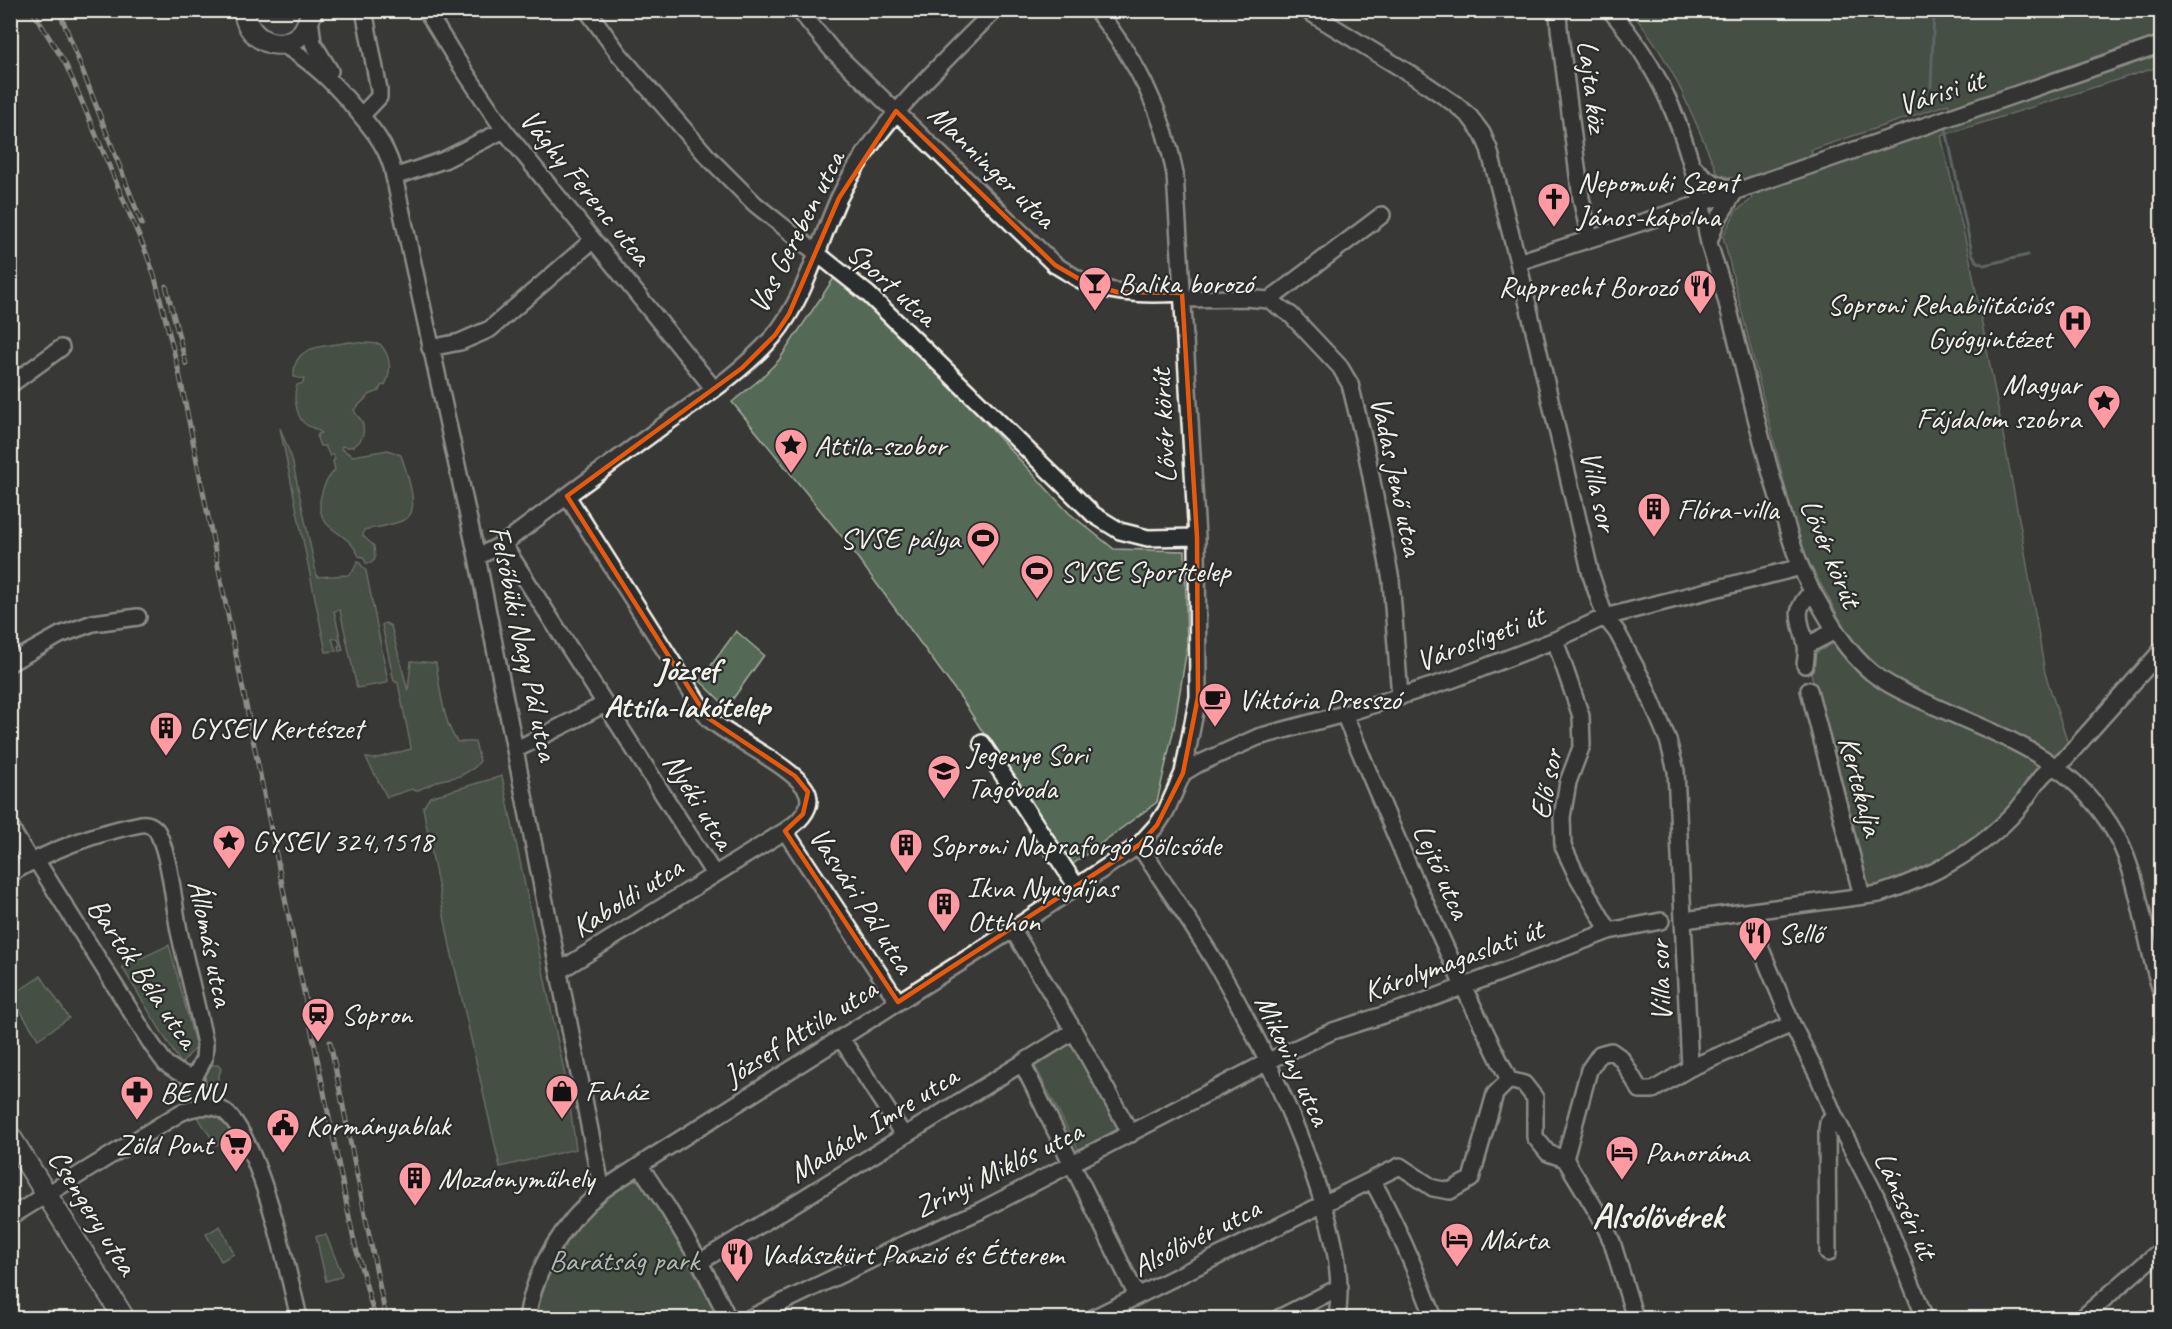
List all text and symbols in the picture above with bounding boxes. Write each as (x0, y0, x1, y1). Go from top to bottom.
street label: Lajta köz (1569, 38, 1618, 138)
street label: Várisi út (1893, 59, 1992, 124)
street label: Manninger utca (920, 96, 1065, 238)
street label: Vághy Ferenc utca (512, 101, 662, 274)
street label: Vas Gereben utca (739, 142, 854, 320)
place label: Nepomuki Szent János-kápolna (1575, 163, 1742, 235)
church icon: Nepomuki Szent János-kápolna (1536, 181, 1572, 228)
street label: Sport utca (839, 234, 947, 336)
place label: Balika borozó (1118, 264, 1257, 302)
bar icon: Balika borozó (1077, 265, 1113, 312)
place label: Rupprecht Borozó (1498, 267, 1681, 305)
restaurant icon: Rupprecht Borozó (1682, 268, 1718, 315)
place label: Soproni Rehabilitációs Gyógyintézet (1827, 285, 2055, 357)
hospital icon: Soproni Rehabilitációs Gyógyintézet (2057, 303, 2093, 350)
street label: Lővér körút (1141, 365, 1185, 484)
place label: Magyar Fájdalom szobra (1916, 365, 2083, 437)
place icon: Magyar Fájdalom szobra (2086, 383, 2122, 430)
street label: Vadas Jenő utca (1362, 393, 1433, 561)
place label: Attila-szobor (814, 426, 949, 464)
place icon: Attila-szobor (773, 427, 809, 474)
street label: Villa sor (1571, 447, 1627, 538)
place label: Flóra-villa (1677, 490, 1780, 528)
building icon: Flóra-villa (1636, 491, 1672, 538)
street label: Lővér körút (1791, 493, 1872, 616)
place label: SVSE pálya (840, 519, 962, 557)
sports icon: SVSE pálya (965, 520, 1001, 567)
street label: Felsőbüki Nagy Pál utca (481, 522, 568, 766)
place label: SVSE Sporttelep (1060, 552, 1232, 590)
sports icon: SVSE Sporttelep (1019, 553, 1055, 600)
street label: Városligeti út (1410, 595, 1552, 680)
district label: József Attila-lakótelep (604, 649, 773, 727)
place label: Viktória Presszó (1238, 680, 1405, 718)
cafe icon: Viktória Presszó (1197, 681, 1233, 728)
place label: GYSEV Kertészet (189, 709, 367, 747)
building icon: GYSEV Kertészet (148, 710, 184, 757)
street label: Kertekalja (1830, 732, 1893, 842)
place label: Jegenye Sori Tagóvoda (965, 735, 1091, 807)
street label: Elő sor (1521, 744, 1572, 822)
street label: Nyéki utca (655, 746, 745, 859)
school or university icon: Jegenye Sori Tagóvoda (926, 753, 962, 800)
street label: Lejtő utca (1404, 818, 1480, 926)
street label: Vasvári Pál utca (801, 820, 924, 982)
place label: GYSEV 324,1518 (252, 822, 435, 860)
place icon: GYSEV 324,1518 (211, 823, 247, 870)
place label: Soproni Napraforgó Bölcsőde (929, 826, 1223, 864)
building icon: Soproni Napraforgó Bölcsőde (888, 827, 924, 874)
street label: Kaboldi utca (564, 847, 691, 946)
place label: Ikva Nyugdíjas Otthon (967, 868, 1120, 940)
street label: Állomás utca (179, 877, 243, 1011)
building icon: Ikva Nyugdíjas Otthon (926, 886, 962, 933)
street label: Bartók Béla utca (79, 890, 209, 1058)
street label: Károlymagaslati út (1358, 909, 1551, 1010)
place label: Sellő (1778, 914, 1827, 952)
restaurant icon: Sellő (1737, 915, 1773, 962)
street label: Villa sor (1639, 936, 1680, 1022)
street label: József Attila utca (714, 969, 885, 1095)
street label: Mikoviny utca (1246, 989, 1341, 1133)
place label: Sopron (341, 995, 414, 1033)
station icon: Sopron (300, 996, 336, 1043)
street label: Madách Imre utca (781, 1056, 967, 1191)
place label: Faház (585, 1072, 651, 1110)
place label: BENU (160, 1073, 227, 1111)
shop icon: Faház (544, 1073, 580, 1120)
pharmacy icon: BENU (119, 1074, 155, 1121)
place label: Kormányablak (306, 1106, 452, 1144)
public building icon: Kormányablak (265, 1107, 301, 1154)
street label: Zrínyi Miklós utca (907, 1111, 1090, 1226)
place label: Zöld Pont (116, 1125, 216, 1163)
supermarket icon: Zöld Pont (218, 1126, 254, 1173)
place label: Panoráma (1645, 1133, 1751, 1171)
hotel icon: Panoráma (1604, 1134, 1640, 1181)
street label: Csengery utca (40, 1142, 147, 1283)
street label: Lánzséri út (1866, 1145, 1948, 1267)
place label: Mozdonyműhely (438, 1159, 597, 1197)
building icon: Mozdonyműhely (397, 1160, 433, 1207)
street label: Alsólövér utca (1126, 1188, 1268, 1285)
district label: Alsólövérek (1592, 1193, 1727, 1239)
place label: Márta (1480, 1220, 1550, 1258)
hotel icon: Márta (1439, 1221, 1475, 1268)
place label: Vadászkürt Panzió és Étterem (760, 1235, 1066, 1273)
restaurant icon: Vadászkürt Panzió és Étterem (719, 1236, 755, 1283)
park label: Barátság park (549, 1241, 701, 1279)

